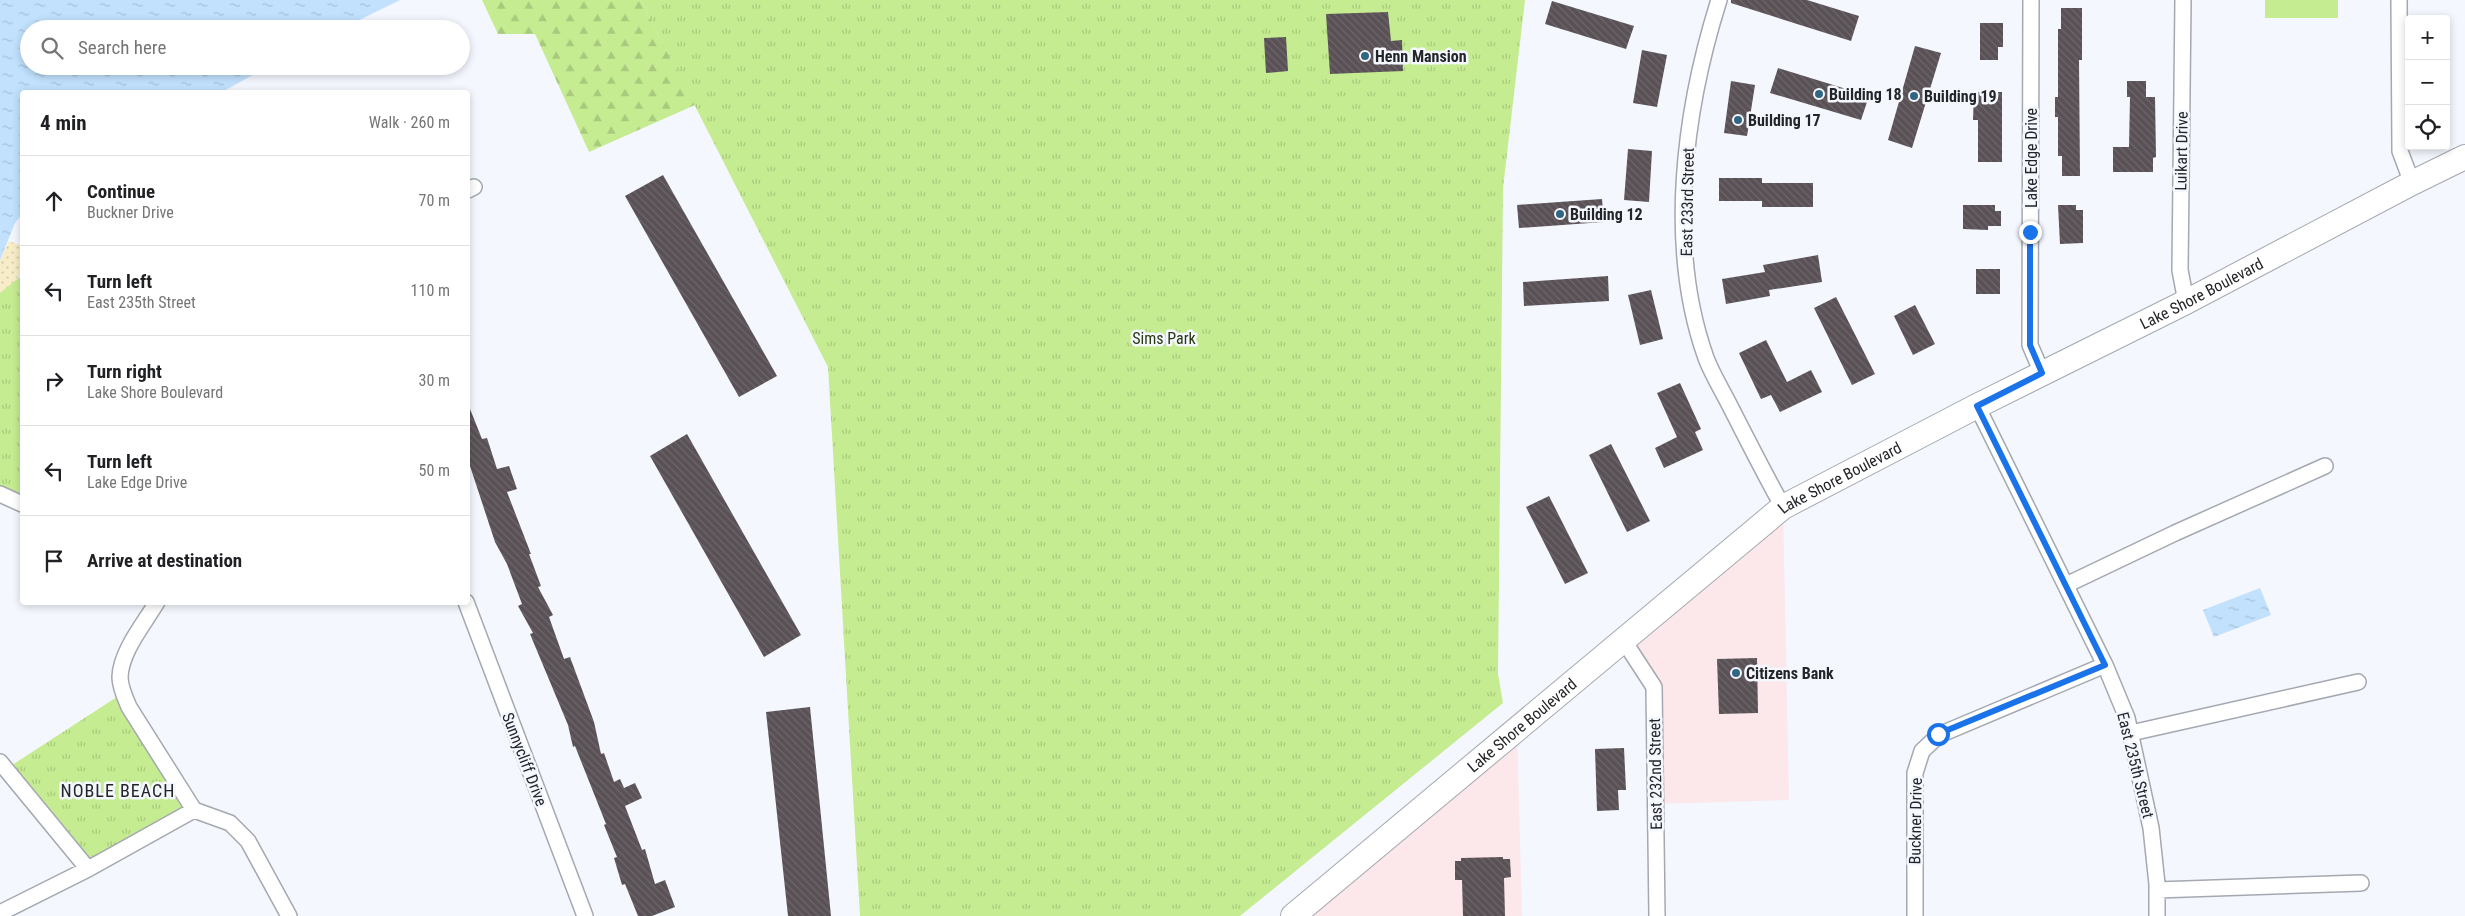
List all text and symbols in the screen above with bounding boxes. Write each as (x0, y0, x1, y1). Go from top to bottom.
map controls (2405, 15, 2450, 150)
button: + (2405, 15, 2450, 60)
search box (20, 20, 470, 75)
icon: search (38, 34, 66, 62)
text: Search here (78, 36, 166, 59)
place label: Henn Mansion (1375, 47, 1467, 66)
marker: Henn Mansion (1359, 50, 1371, 62)
button: − (2405, 60, 2450, 105)
place label: Building 18 (1829, 85, 1902, 104)
place label: Building 19 (1924, 87, 1997, 106)
marker: Building 18 (1813, 88, 1825, 100)
marker: Building 19 (1908, 90, 1920, 102)
button: locate (2405, 105, 2450, 150)
street label: Lake Edge Drive (2022, 108, 2041, 208)
text: 4 min (40, 111, 87, 135)
place label: Building 17 (1748, 111, 1821, 130)
street label: Luikart Drive (2171, 111, 2192, 191)
text: Walk · 260 m (369, 113, 450, 132)
marker: Building 17 (1732, 114, 1744, 126)
street label: East 233rd Street (1677, 147, 1698, 257)
text: Continue (87, 180, 155, 203)
icon: ahead (40, 187, 68, 215)
text: 70 m (418, 191, 450, 210)
text: Buckner Drive (87, 203, 174, 222)
place label: Building 12 (1570, 205, 1643, 224)
marker: Building 12 (1554, 208, 1566, 220)
route end (2019, 221, 2042, 244)
street label: Lake Shore Boulevard (2137, 254, 2266, 333)
text: Turn left (87, 270, 152, 293)
icon: left (40, 277, 68, 305)
text: 110 m (411, 281, 450, 300)
text: East 235th Street (87, 293, 196, 312)
park label: Sims Park (1132, 329, 1197, 348)
text: Turn right (87, 360, 162, 383)
icon: right (40, 367, 68, 395)
text: 30 m (418, 371, 450, 390)
text: Lake Shore Boulevard (87, 383, 223, 402)
street label: Lake Shore Boulevard (1774, 438, 1905, 517)
text: Turn left (87, 450, 152, 473)
icon: left (40, 457, 68, 485)
text: 50 m (418, 461, 450, 480)
text: Lake Edge Drive (87, 473, 187, 492)
icon: arrive (40, 547, 68, 575)
text: Arrive at destination (87, 549, 242, 572)
place label: Citizens Bank (1746, 664, 1834, 683)
marker: Citizens Bank (1730, 667, 1742, 679)
street label: Lake Shore Boulevard (1464, 675, 1580, 776)
street label: Sunnycliff Drive (498, 710, 551, 809)
street label: East 235th Street (2113, 710, 2158, 820)
street label: East 232nd Street (1645, 718, 1666, 830)
route start (1927, 723, 1950, 746)
street label: Buckner Drive (1905, 777, 1926, 865)
district label: NOBLE BEACH (61, 780, 175, 801)

